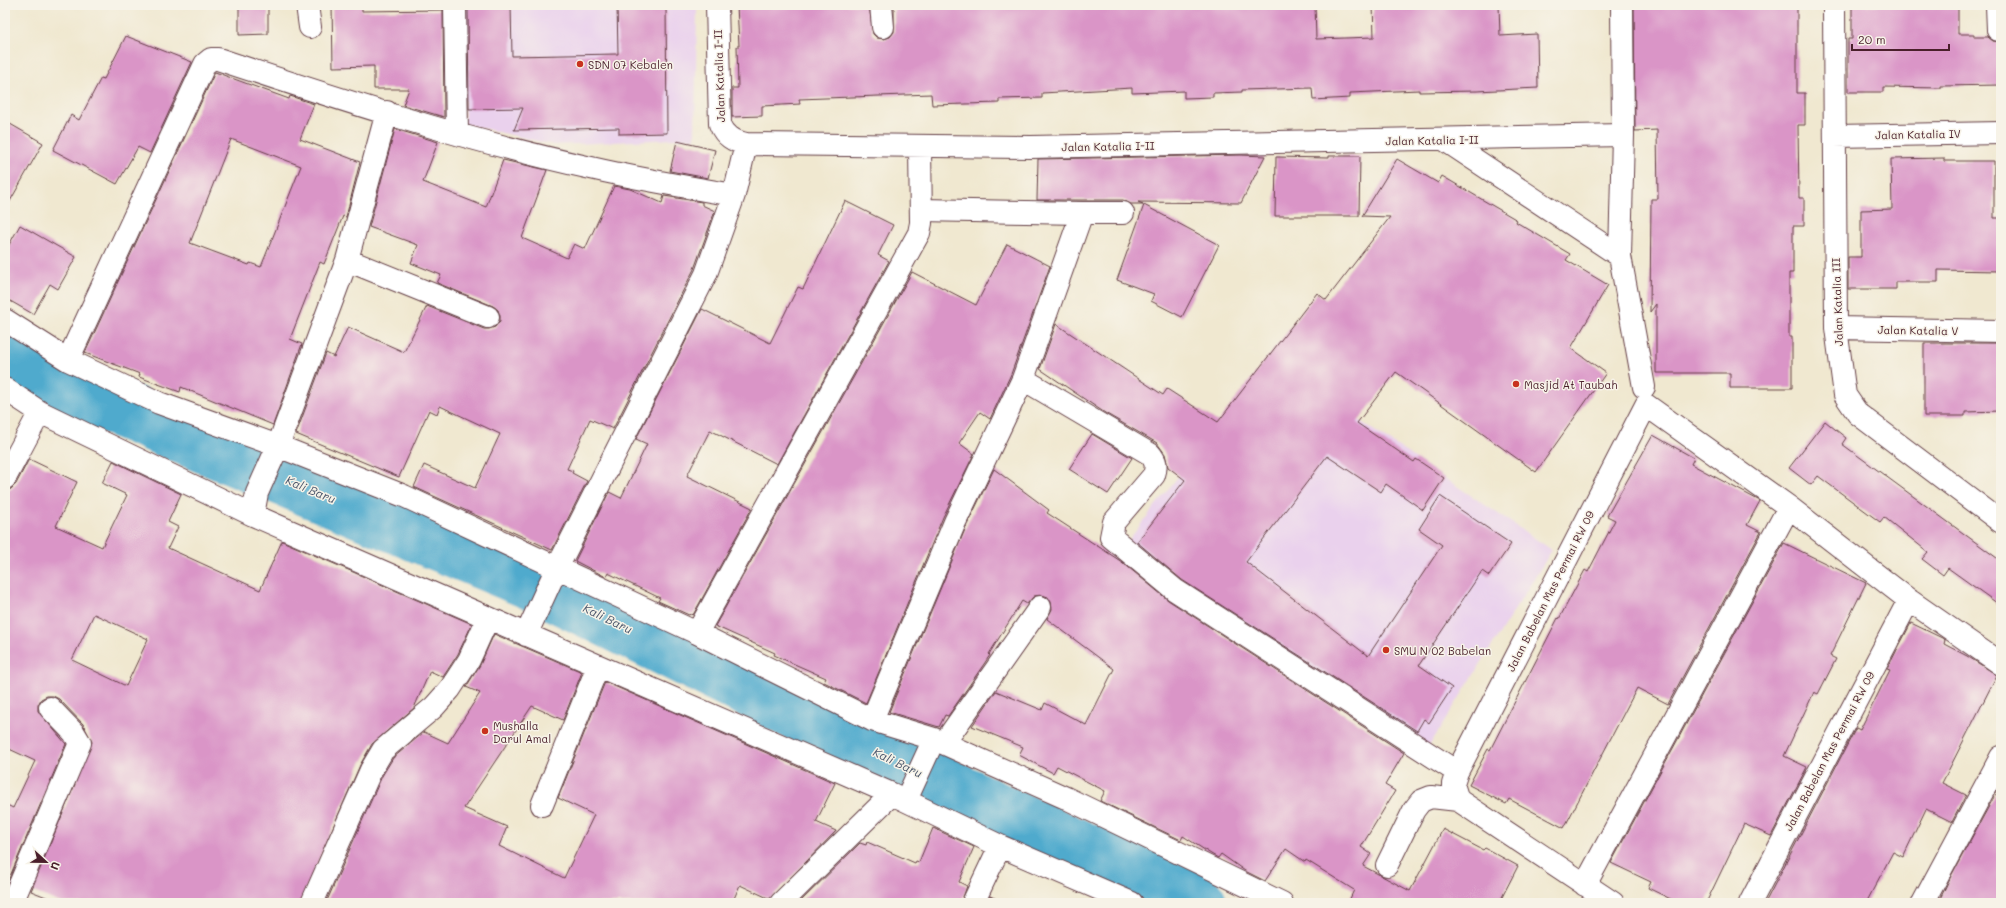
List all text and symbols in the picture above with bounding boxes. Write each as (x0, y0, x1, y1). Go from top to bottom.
scale bar (1852, 26, 1949, 52)
street label: Jalan Katalia I-II (710, 29, 728, 123)
text: 20 m (1858, 31, 1886, 47)
place label: SDN 07 Kebalen (588, 57, 673, 72)
marker: SDN 07 Kebalen (575, 59, 585, 69)
street label: Jalan Katalia IV (1875, 126, 1961, 142)
street label: Jalan Katalia I-II (1385, 132, 1479, 148)
street label: Jalan Katalia I-II (1061, 138, 1155, 154)
street label: Jalan Katalia III (1828, 257, 1846, 346)
street label: Jalan Katalia V (1877, 322, 1959, 338)
place label: Masjid At Taubah (1524, 377, 1618, 392)
marker: Masjid At Taubah (1511, 379, 1521, 389)
water label: Kali Baru (284, 471, 338, 507)
street label: Jalan Babelan Mas Permai RW 09 (1503, 508, 1597, 674)
water label: Kali Baru (581, 599, 635, 637)
place label: SMU N 02 Babelan (1394, 643, 1491, 658)
marker: SMU N 02 Babelan (1381, 645, 1391, 655)
street label: Jalan Babelan Mas Permai RW 09 (1780, 668, 1878, 833)
place label: Mushalla Darul Amal (493, 718, 551, 746)
marker: Mushalla Darul Amal (480, 726, 490, 736)
water label: Kali Baru (871, 743, 925, 781)
north arrow (26, 842, 66, 882)
text: U (47, 860, 64, 872)

